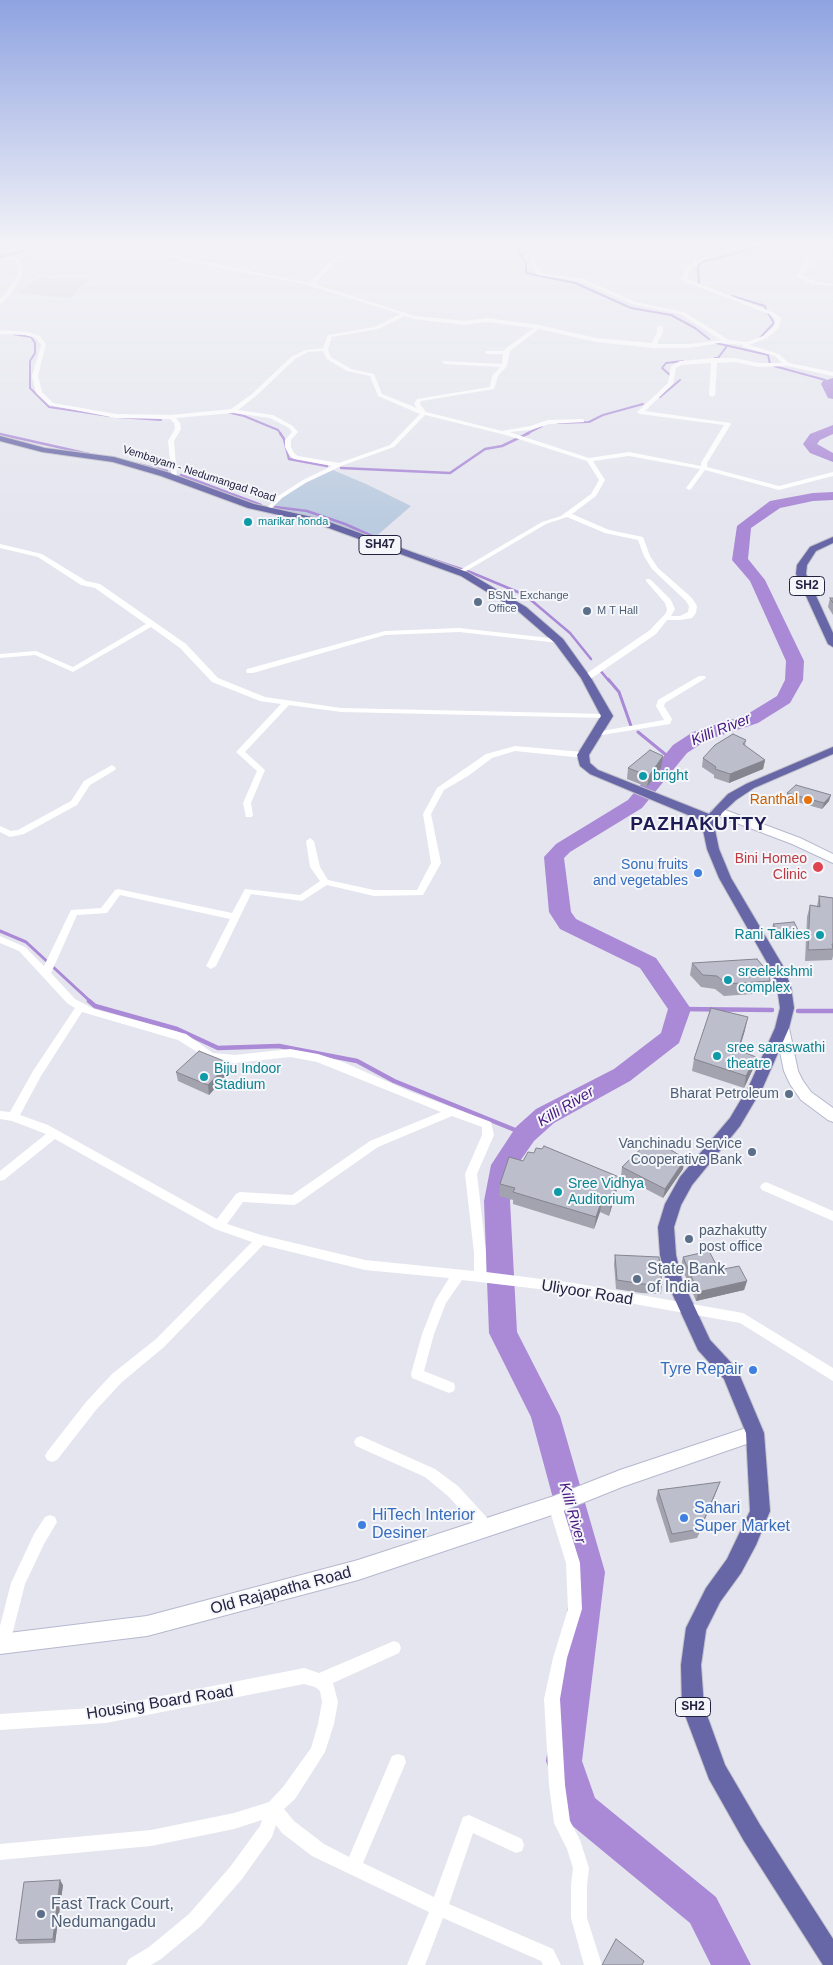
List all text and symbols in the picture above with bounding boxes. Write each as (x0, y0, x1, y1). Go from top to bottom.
street label: Vembayam - Nedumangad Road (121, 443, 277, 505)
place label: marikar honda (258, 515, 328, 529)
marker: marikar honda (242, 516, 254, 528)
road number: SH47 (359, 536, 401, 554)
road number: SH2 (790, 576, 824, 596)
place label: BSNL Exchange Office (488, 589, 569, 615)
marker: BSNL Exchange Office (472, 596, 484, 608)
place label: M T Hall (597, 604, 638, 618)
marker: M T Hall (581, 605, 593, 617)
water label: Killi River (689, 710, 753, 750)
place label: bright (653, 768, 688, 784)
marker: bright (637, 770, 649, 782)
place label: Ranthal (750, 792, 798, 808)
marker: Ranthal (802, 794, 814, 806)
district label: PAZHAKUTTY (629, 814, 769, 836)
place label: Bini Homeo Clinic (735, 851, 807, 884)
place label: Sonu fruits and vegetables (593, 857, 688, 890)
marker: Bini Homeo Clinic (811, 860, 825, 874)
marker: Sonu fruits and vegetables (692, 867, 704, 879)
place label: Rani Talkies (735, 927, 810, 943)
marker: Rani Talkies (814, 929, 826, 941)
place label: sreelekshmi complex (738, 964, 813, 996)
marker: sreelekshmi complex (722, 974, 734, 986)
place label: sree saraswathi theatre (727, 1040, 825, 1072)
marker: sree saraswathi theatre (711, 1050, 723, 1062)
place label: Biju Indoor Stadium (214, 1061, 281, 1094)
marker: Biju Indoor Stadium (198, 1071, 210, 1083)
water label: Killi River (535, 1083, 597, 1131)
place label: Bharat Petroleum (670, 1086, 779, 1102)
marker: Bharat Petroleum (783, 1088, 795, 1100)
place label: Vanchinadu Service Cooperative Bank (619, 1136, 742, 1168)
marker: Vanchinadu Service Cooperative Bank (746, 1146, 758, 1158)
place label: Sree Vidhya Auditorium (568, 1176, 644, 1208)
marker: Sree Vidhya Auditorium (552, 1186, 564, 1198)
place label: pazhakutty post office (699, 1223, 767, 1256)
marker: pazhakutty post office (683, 1233, 695, 1245)
place label: State Bank of India (647, 1260, 725, 1298)
marker: State Bank of India (631, 1273, 643, 1285)
street label: Uliyoor Road (540, 1276, 634, 1310)
place label: Tyre Repair (660, 1360, 743, 1380)
marker: Tyre Repair (747, 1364, 759, 1376)
water label: Killi River (555, 1480, 589, 1546)
place label: Sahari Super Market (694, 1499, 790, 1537)
place label: HiTech Interior Desiner (372, 1506, 475, 1544)
marker: Sahari Super Market (678, 1512, 690, 1524)
marker: HiTech Interior Desiner (356, 1519, 368, 1531)
street label: Old Rajapatha Road (208, 1563, 354, 1619)
street label: Housing Board Road (85, 1682, 235, 1724)
road number: SH2 (676, 1698, 710, 1716)
place label: Fast Track Court, Nedumangadu (51, 1895, 174, 1933)
marker: Fast Track Court, Nedumangadu (35, 1908, 47, 1920)

